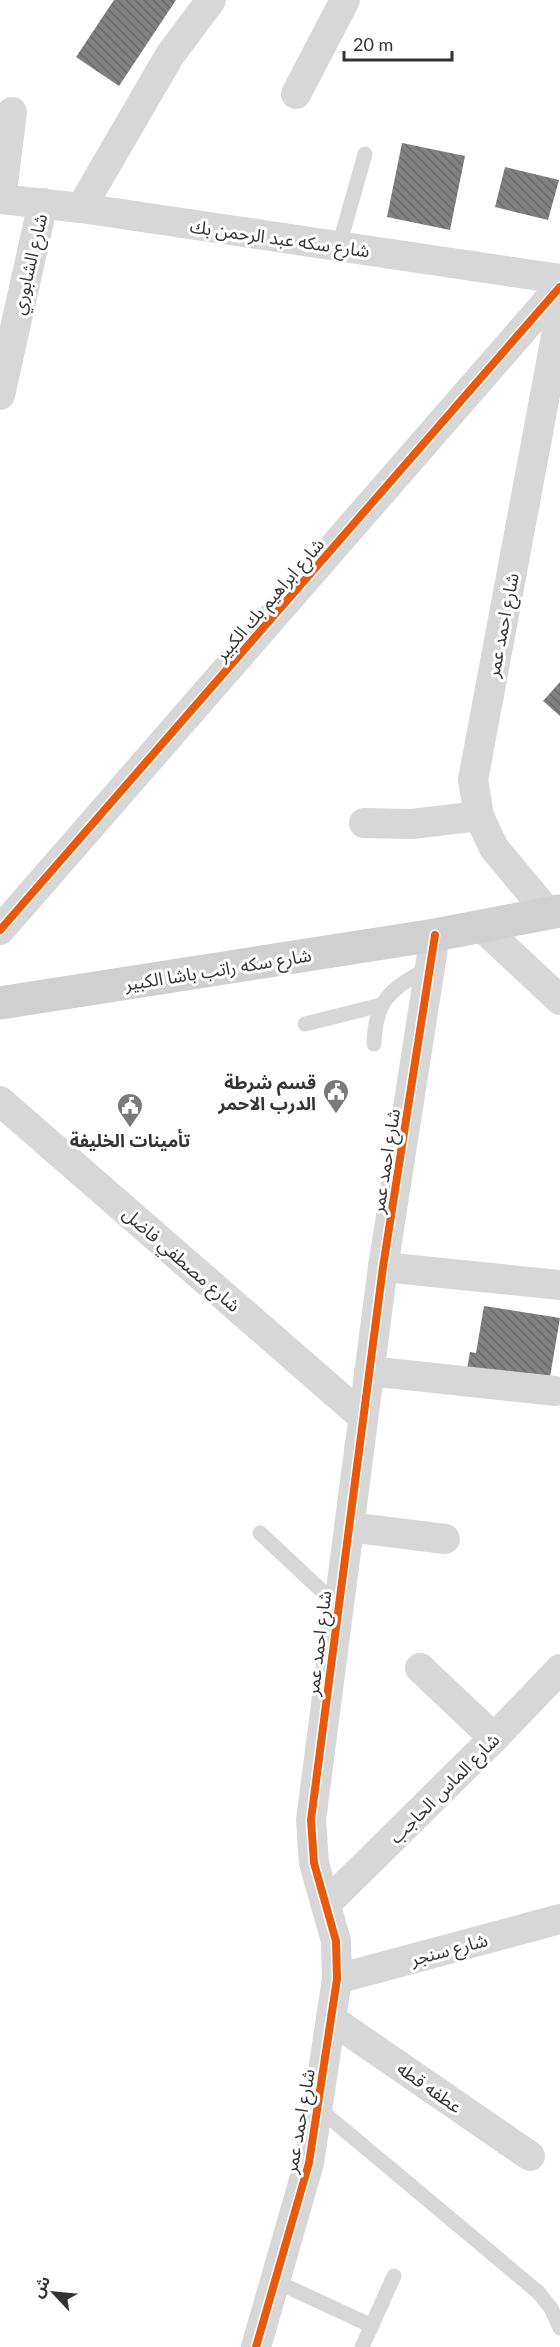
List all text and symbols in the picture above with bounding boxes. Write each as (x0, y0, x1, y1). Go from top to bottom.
scale bar (344, 24, 452, 62)
text: 20 m (353, 33, 393, 55)
street label: شارع الشابوري (7, 211, 55, 317)
street label: شارع سكه عبد الرحمن بك (188, 214, 371, 265)
street label: شارع ابراهيم بك الكبير (209, 533, 331, 668)
street label: شارع احمد عمر (481, 571, 527, 681)
street label: شارع سكه راتب باشا الكبير (122, 943, 313, 999)
place label: قسم شرطة الدرب الاحمر (217, 1071, 316, 1115)
public building icon: قسم شرطة الدرب الاحمر (321, 1077, 351, 1115)
public building icon: تأمينات الخليفة (115, 1091, 145, 1129)
street label: شارع احمد عمر (366, 1107, 408, 1217)
place label: تأمينات الخليفة (70, 1128, 191, 1151)
street label: شارع مصطفي فاضل (116, 1202, 245, 1319)
street label: شارع احمد عمر (301, 1589, 339, 1698)
street label: شارع الماس الحاجب (384, 1728, 506, 1850)
street label: شارع سنجر (407, 1928, 491, 1974)
street label: عطفه قطه (394, 2057, 466, 2117)
street label: شارع احمد عمر (279, 2067, 323, 2177)
north arrow (24, 2263, 84, 2323)
text: ش (27, 2272, 54, 2301)

